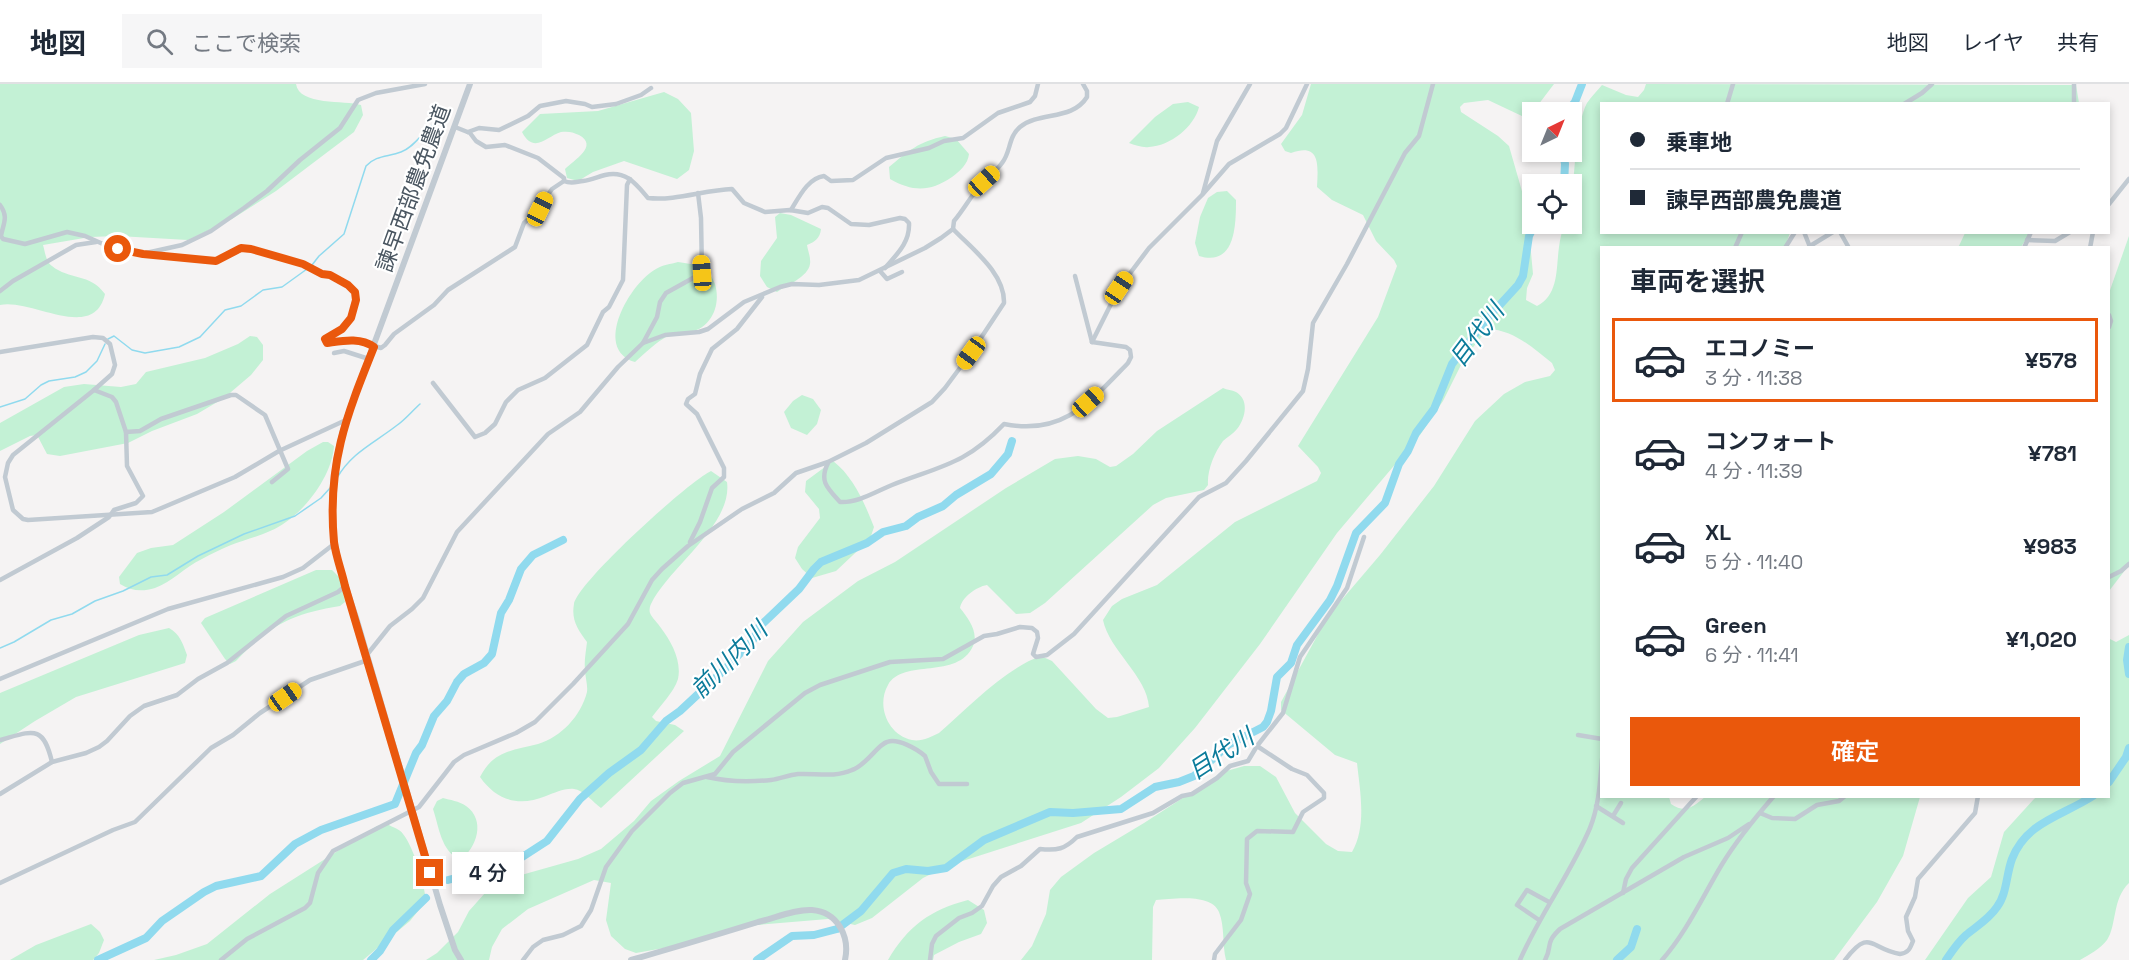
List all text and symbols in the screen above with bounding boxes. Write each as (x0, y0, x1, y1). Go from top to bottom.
search box (122, 14, 542, 68)
text: 地図 (30, 25, 86, 61)
icon: search (143, 25, 176, 58)
text: ここで検索 (191, 29, 301, 57)
text: 地図 (1887, 29, 1929, 56)
text: レイヤ (1962, 29, 2024, 56)
text: 共有 (2057, 29, 2099, 56)
street label: 諫早西部農免農道 (370, 101, 456, 275)
north arrow (1522, 102, 1582, 162)
map controls (1522, 102, 1582, 234)
text: 乗車地 (1666, 128, 1732, 156)
car (965, 162, 1003, 200)
button: locate (1522, 174, 1582, 234)
text: 諫早西部農免農道 (1666, 186, 1842, 214)
car (524, 189, 556, 229)
route start (104, 235, 131, 262)
car (692, 254, 712, 292)
text: 車両を選択 (1630, 264, 1765, 299)
car (1101, 268, 1137, 308)
water label: 目代川 (1443, 294, 1512, 373)
car (953, 333, 989, 373)
icon: car (1633, 333, 1687, 387)
text: エコノミー (1705, 334, 1815, 362)
text: ¥578 (2025, 346, 2077, 374)
text: 3 分 · 11:38 (1705, 365, 1803, 391)
car (1069, 383, 1107, 421)
icon: car (1633, 426, 1687, 480)
text: コンフォート (1705, 427, 1836, 455)
text: ¥781 (2028, 439, 2077, 467)
text: 4 分 · 11:39 (1705, 458, 1803, 484)
text: XL (1705, 518, 1731, 546)
icon: car (1633, 519, 1687, 573)
text: ¥983 (2023, 532, 2077, 560)
text: 5 分 · 11:40 (1705, 549, 1803, 575)
text: Green (1705, 611, 1767, 639)
icon: car (1633, 612, 1687, 666)
water label: 前川内川 (684, 613, 776, 705)
text: ¥1,020 (2006, 625, 2077, 653)
text: 6 分 · 11:41 (1705, 642, 1799, 668)
car (265, 679, 305, 715)
button: 確定 (1630, 717, 2080, 786)
water label: 目代川 (1182, 719, 1262, 786)
callout: 4 分 (451, 852, 523, 894)
route end (416, 859, 443, 886)
text: 4 分 (469, 860, 507, 886)

